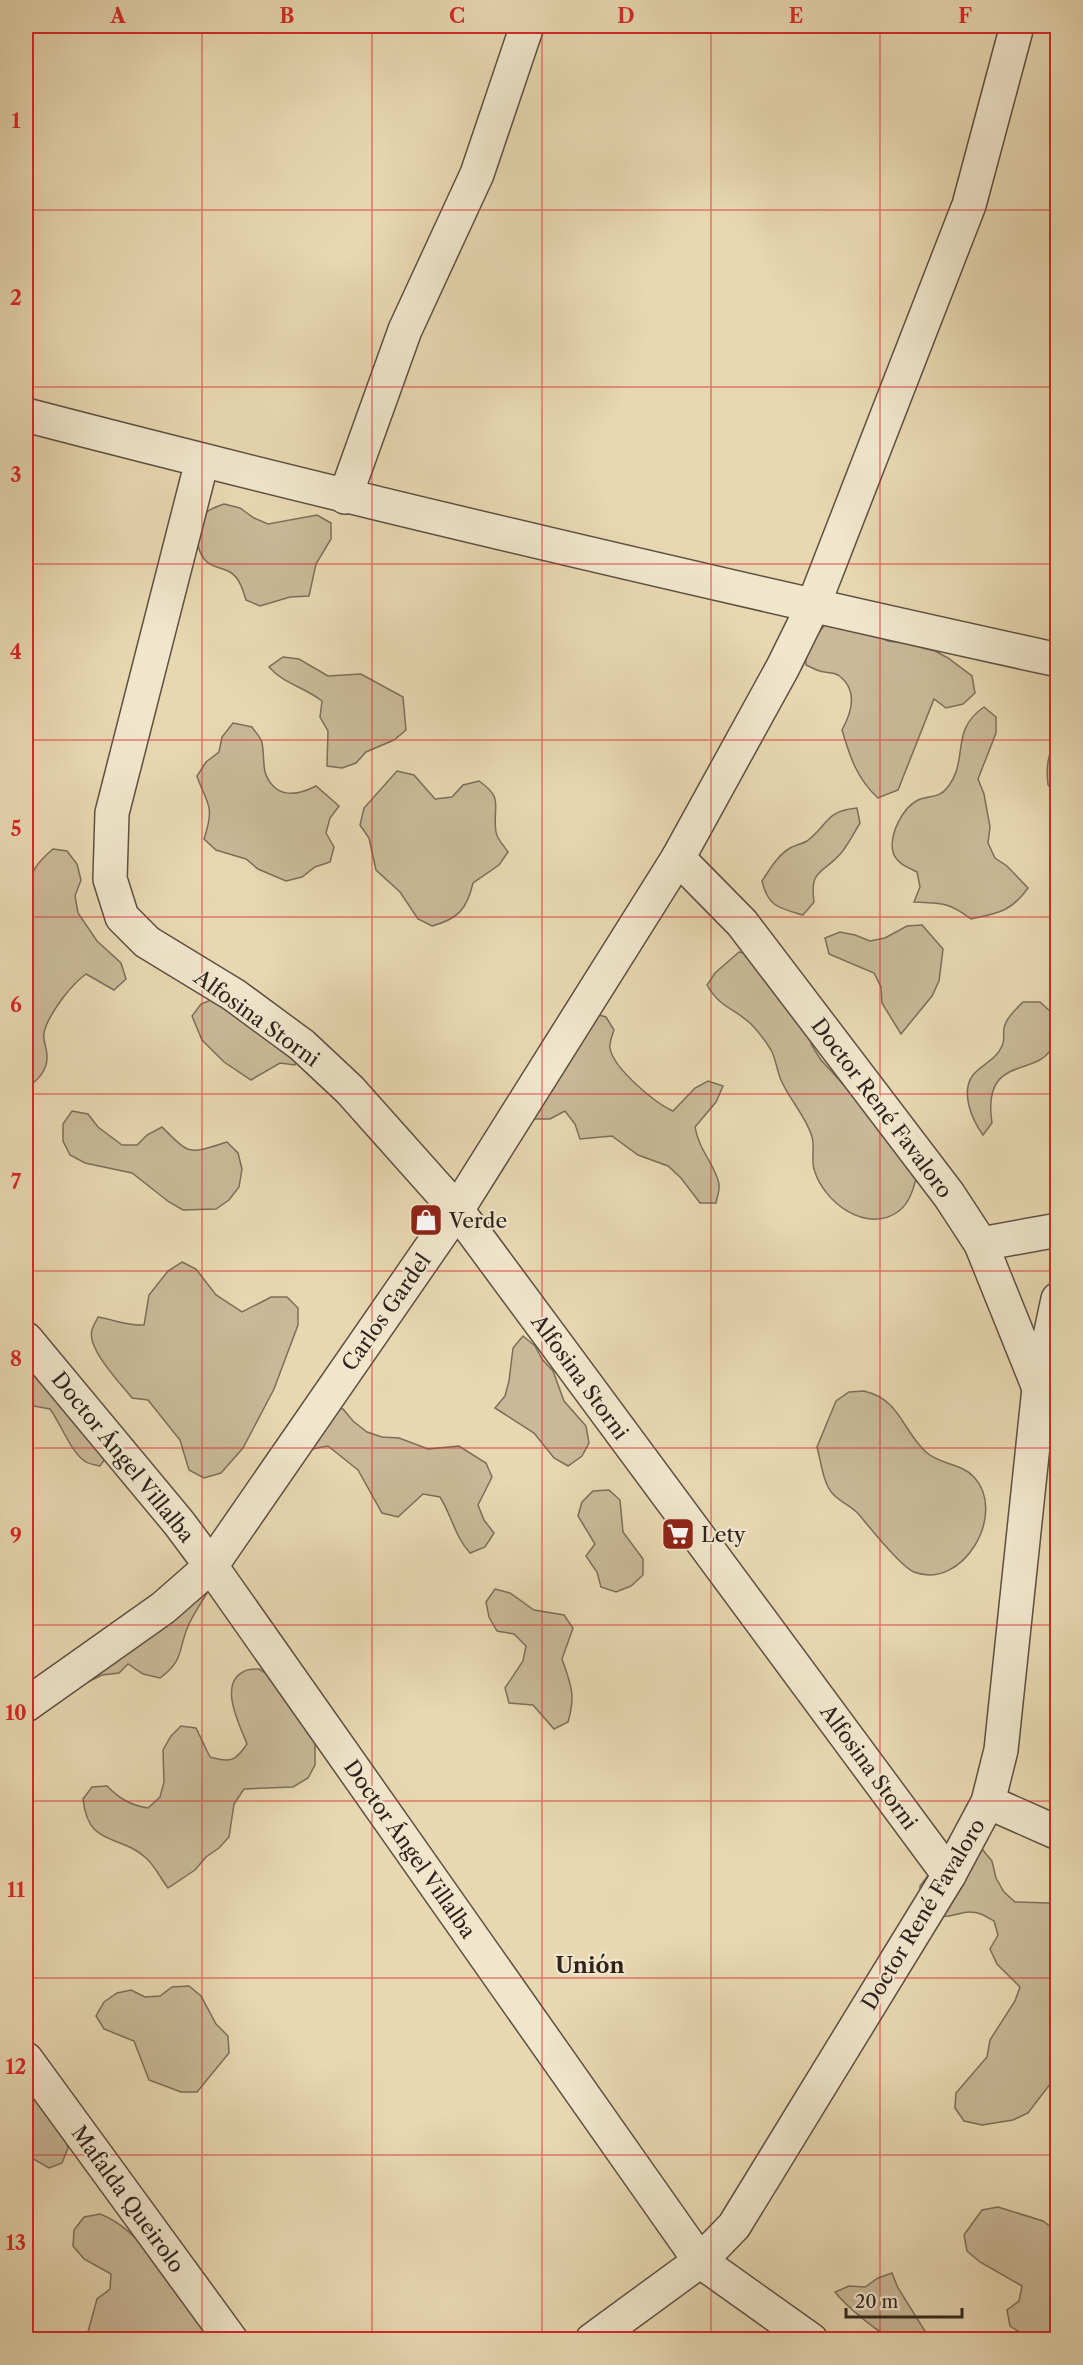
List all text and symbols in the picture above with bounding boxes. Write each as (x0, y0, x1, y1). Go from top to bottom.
text: A (109, 4, 126, 28)
text: B (280, 4, 295, 28)
text: C (449, 4, 465, 28)
text: D (617, 4, 635, 28)
text: E (789, 4, 803, 28)
text: F (958, 4, 972, 28)
text: 1 (12, 109, 21, 133)
text: 2 (10, 286, 22, 310)
text: 3 (10, 463, 22, 487)
text: 4 (10, 640, 22, 664)
text: 5 (10, 817, 22, 841)
street label: Alfosina Storni (189, 964, 324, 1072)
text: 6 (10, 993, 22, 1017)
street label: Doctor René Favaloro (806, 1013, 958, 1203)
text: 7 (11, 1170, 22, 1194)
shop icon: Verde (408, 1202, 444, 1238)
place label: Verde (448, 1208, 507, 1233)
street label: Carlos Gardel (336, 1249, 436, 1375)
street label: Alfosina Storni (526, 1309, 634, 1444)
text: 8 (10, 1347, 22, 1371)
street label: Doctor Ángel Villalba (47, 1367, 200, 1548)
supermarket icon: Lety (660, 1516, 696, 1552)
place label: Lety (701, 1522, 746, 1547)
text: 9 (10, 1524, 22, 1548)
street label: Alfosina Storni (815, 1699, 923, 1834)
text: 10 (5, 1701, 27, 1725)
street label: Doctor Ángel Villalba (339, 1755, 482, 1944)
street label: Doctor René Favaloro (856, 1814, 990, 2014)
text: 11 (7, 1878, 25, 1902)
district label: Unión (555, 1952, 625, 1979)
text: 12 (6, 2055, 26, 2079)
street label: Mafalda Queirolo (66, 2121, 190, 2277)
text: 13 (6, 2231, 26, 2255)
scale bar (846, 2281, 962, 2319)
text: 20 m (855, 2291, 899, 2313)

